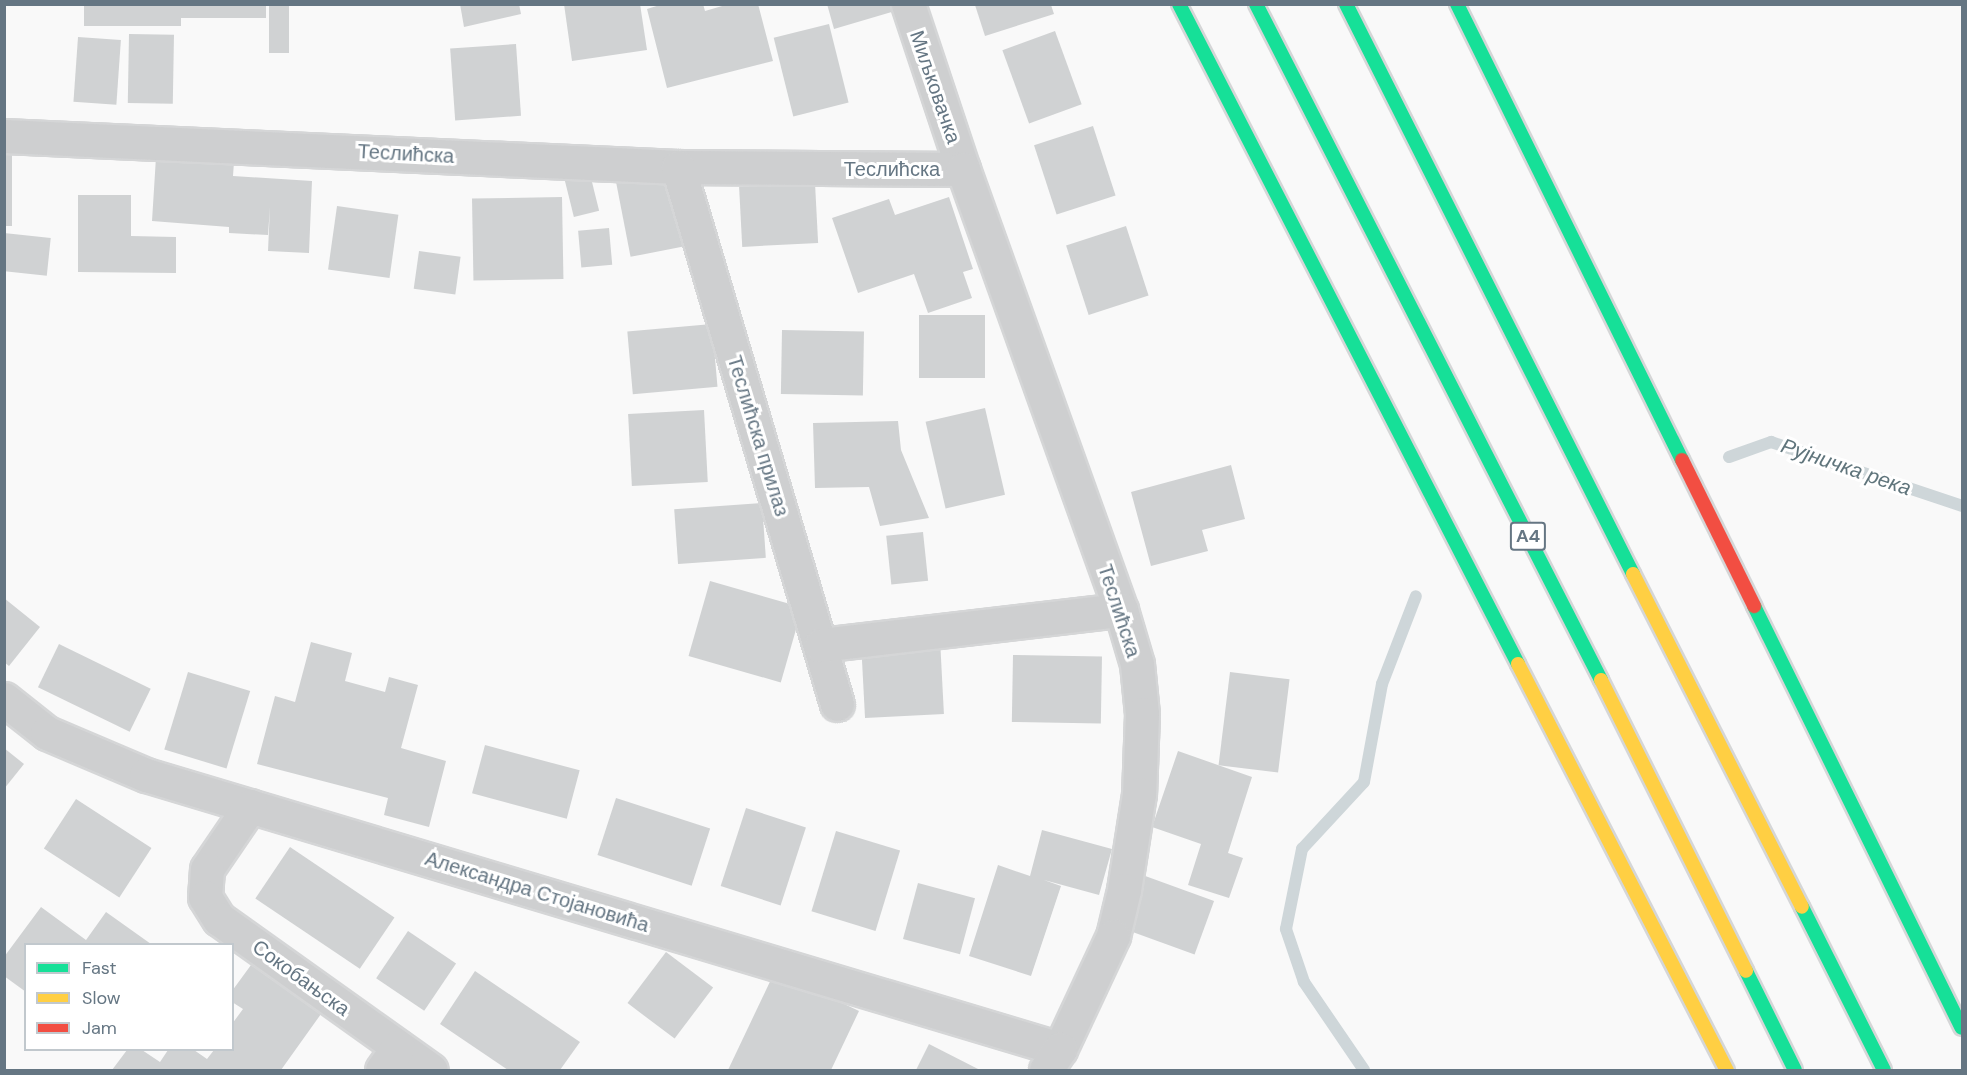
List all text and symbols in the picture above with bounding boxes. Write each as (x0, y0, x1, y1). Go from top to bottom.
street label: Миљковачка (904, 27, 966, 147)
street label: Теслићска (357, 139, 455, 169)
street label: Теслићска (844, 157, 940, 181)
street label: Теслићска прилаз (722, 353, 794, 519)
water label: Рујничка река (1778, 433, 1914, 501)
road number: A4 (1508, 521, 1547, 551)
street label: Теслићска (1093, 561, 1145, 661)
street label: Александра Стојановића (422, 846, 652, 938)
street label: Сокобањска (248, 935, 354, 1021)
legend (24, 943, 234, 1051)
text: Fast (82, 956, 117, 980)
text: Slow (82, 986, 121, 1010)
text: Jam (82, 1016, 117, 1040)

